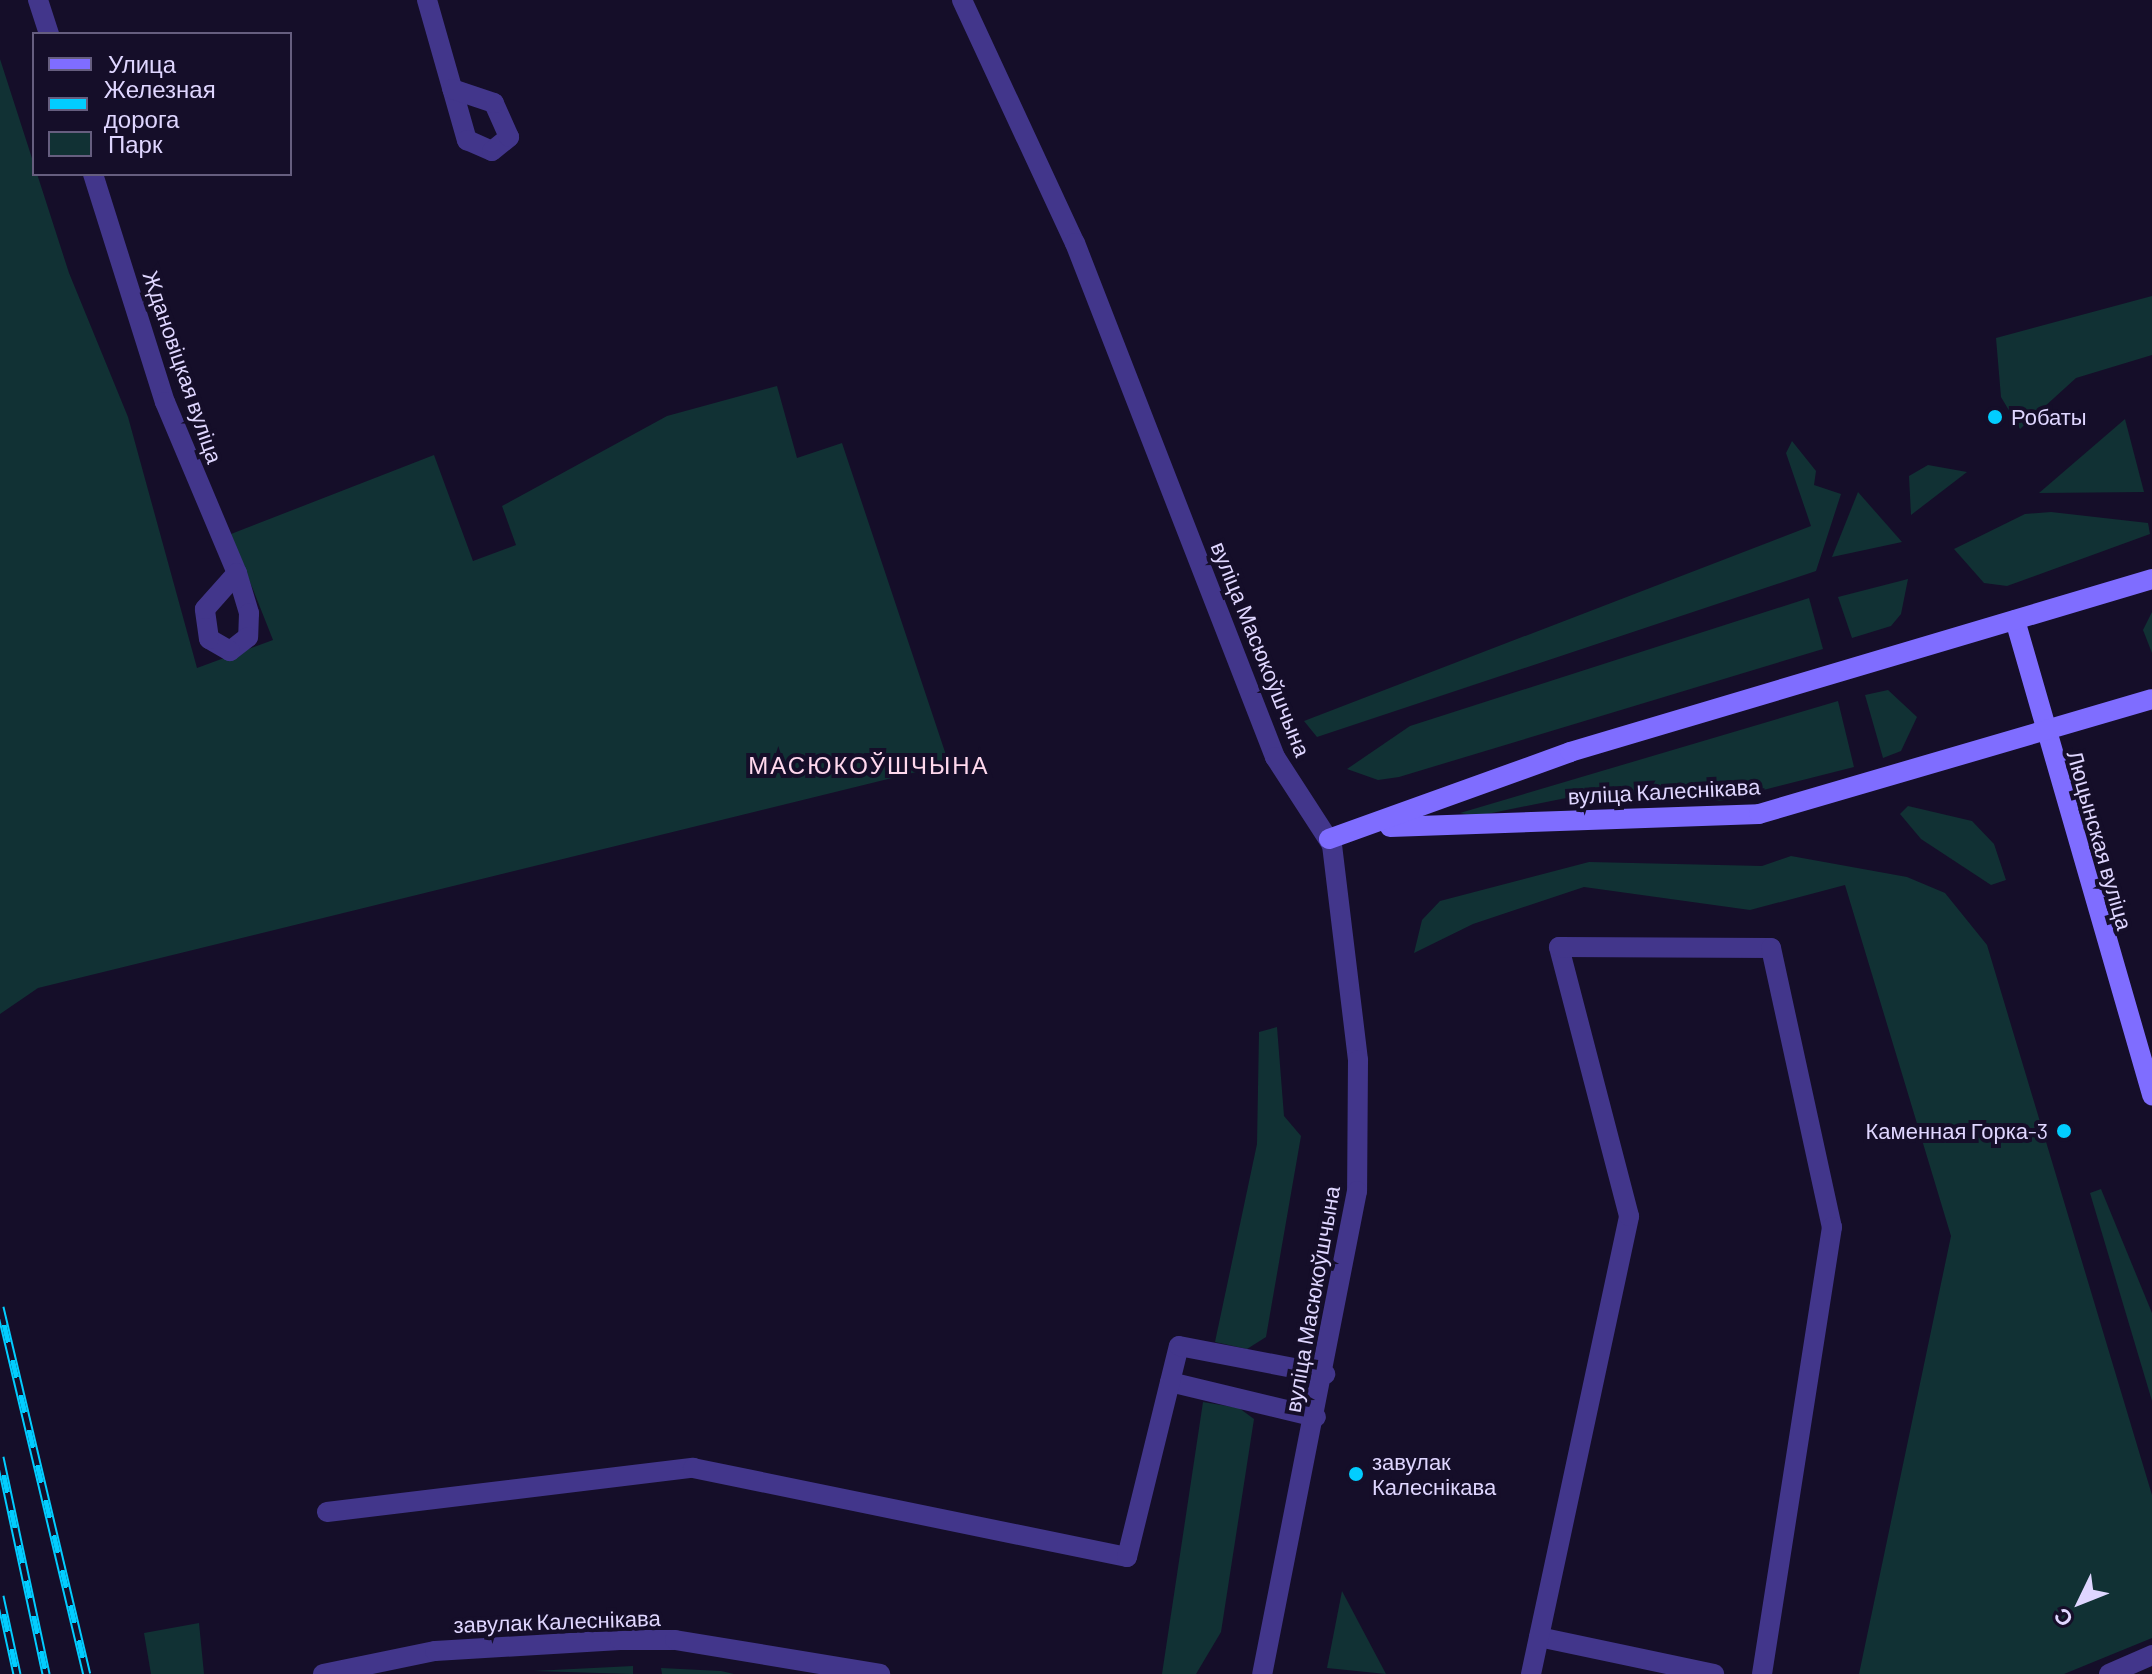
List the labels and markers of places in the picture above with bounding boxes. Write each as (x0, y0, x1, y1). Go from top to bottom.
place label: Робаты (2011, 404, 2087, 430)
marker: Робаты (1986, 408, 2004, 426)
place label: Каменная Горка-3 (1865, 1118, 2048, 1144)
marker: Каменная Горка-3 (2055, 1122, 2073, 1140)
place label: завулак Калеснікава (1372, 1448, 1496, 1500)
marker: завулак Калеснікава (1347, 1465, 1365, 1483)

